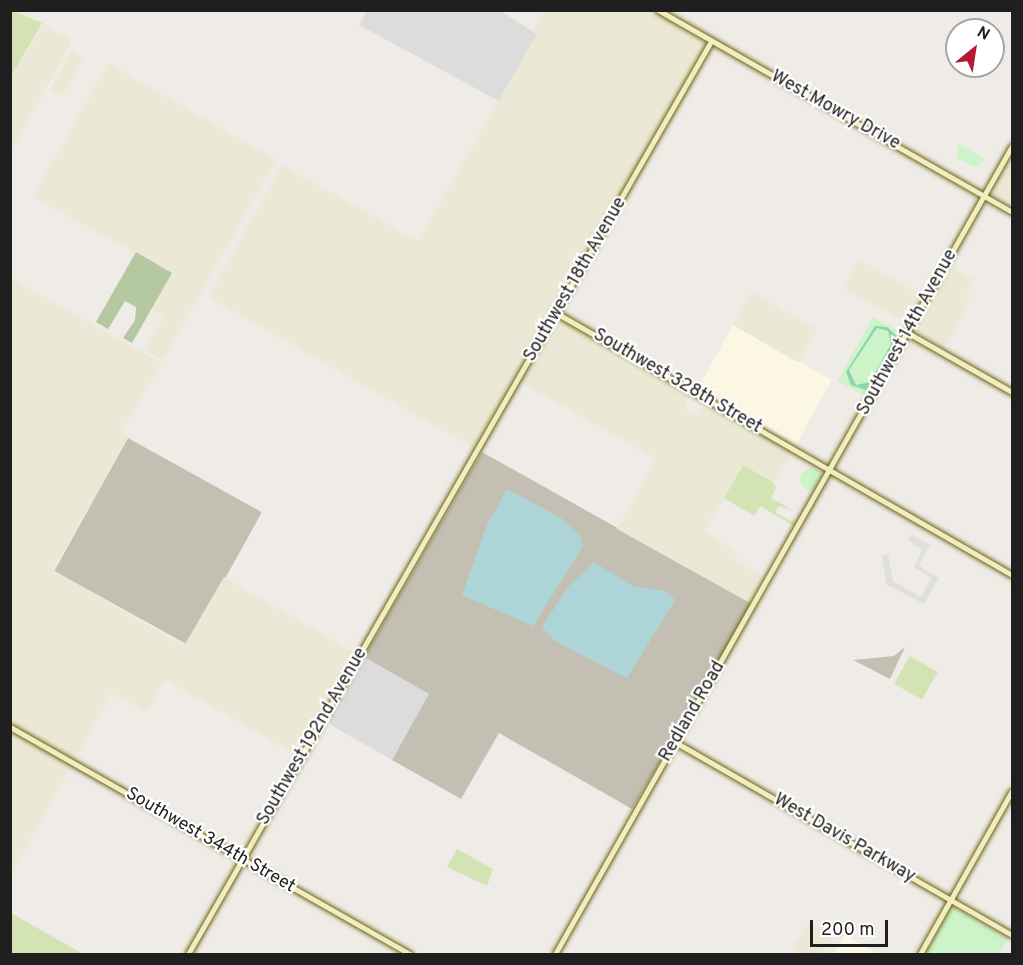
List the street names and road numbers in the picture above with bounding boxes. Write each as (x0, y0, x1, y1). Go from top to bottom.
street label: West Mowry Drive (767, 67, 903, 155)
street label: Southwest 18th Avenue (520, 194, 632, 366)
street label: Southwest 14th Avenue (853, 246, 963, 420)
street label: Southwest 328th Street (589, 325, 765, 439)
street label: Southwest 192nd Avenue (253, 644, 373, 830)
street label: Redland Road (656, 658, 730, 766)
street label: Southwest 344th Street (121, 784, 299, 898)
street label: West Davis Parkway (769, 790, 919, 888)

